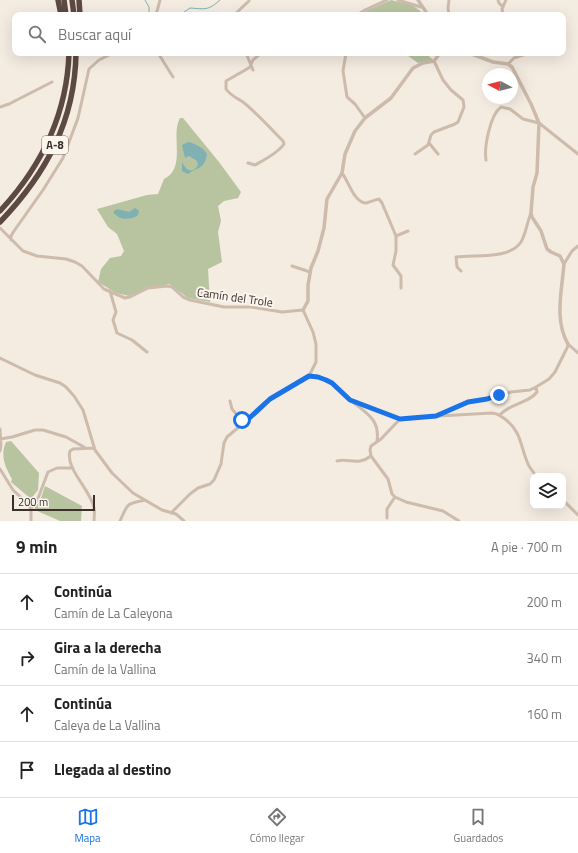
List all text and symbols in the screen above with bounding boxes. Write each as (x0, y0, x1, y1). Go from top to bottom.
search box (12, 12, 566, 56)
icon: search (26, 23, 48, 45)
text: Buscar aquí (58, 23, 131, 46)
north arrow (482, 68, 518, 104)
road number: A-8 (42, 136, 68, 154)
street label: Camín del Trole (196, 282, 274, 312)
route end (490, 386, 508, 404)
route start (233, 411, 251, 429)
map controls (530, 473, 566, 509)
button: layers (530, 473, 566, 509)
scale bar (12, 493, 95, 512)
text: 200 m (18, 494, 48, 510)
text: 9 min (16, 534, 57, 560)
text: A pie · 700 m (491, 537, 562, 557)
text: Continúa (54, 580, 112, 603)
icon: ahead (16, 591, 38, 613)
text: 200 m (526, 592, 562, 612)
text: Camín de La Caleyona (54, 603, 173, 623)
text: Gira a la derecha (54, 636, 161, 659)
icon: right (16, 647, 38, 669)
text: 340 m (526, 648, 562, 668)
text: Camín de la Vallina (54, 659, 156, 679)
text: Continúa (54, 692, 112, 715)
icon: ahead (16, 703, 38, 725)
text: 160 m (526, 704, 562, 724)
text: Caleya de La Vallina (54, 715, 161, 735)
text: Llegada al destino (54, 758, 171, 781)
icon: arrive (16, 759, 38, 781)
tab: Mapa (75, 806, 101, 846)
tab: Cómo llegar (250, 806, 304, 846)
tab: Guardados (454, 806, 503, 846)

